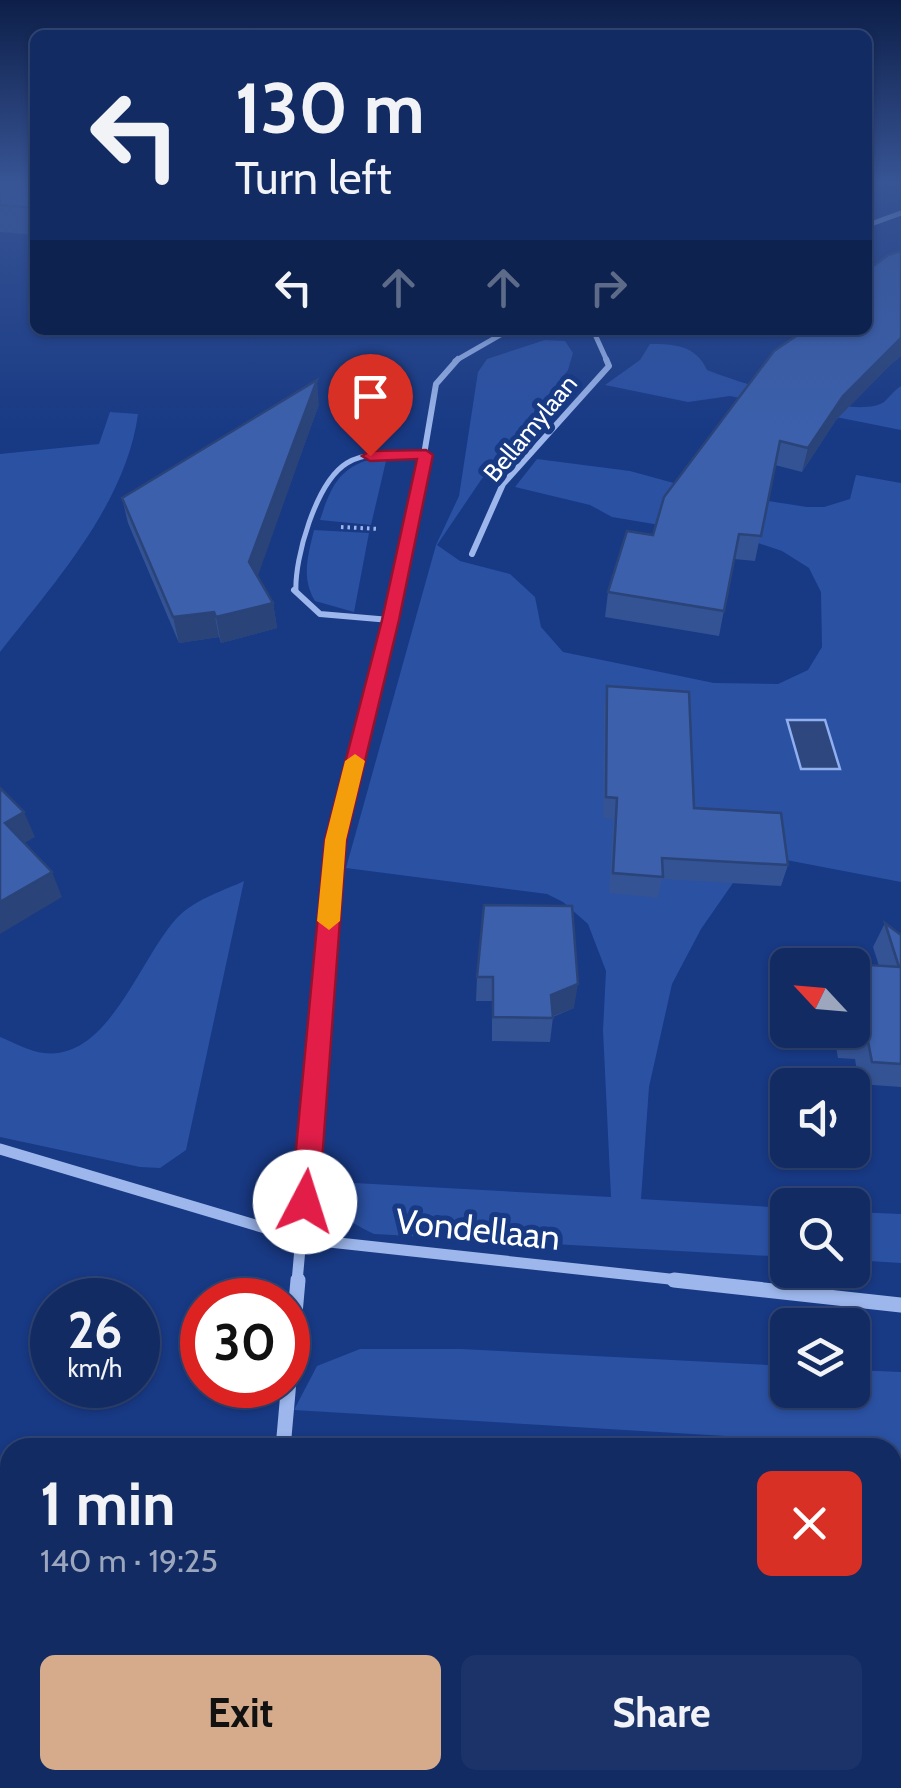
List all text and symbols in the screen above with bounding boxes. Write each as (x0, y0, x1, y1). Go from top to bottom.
text: 130 m (235, 65, 425, 151)
icon: left (70, 70, 200, 200)
text: Turn left (235, 151, 392, 205)
icon: left (266, 260, 321, 315)
icon: ahead (371, 260, 426, 315)
icon: ahead (476, 260, 531, 315)
icon: right (581, 260, 636, 315)
pin (328, 354, 413, 457)
icon: arrive (343, 369, 398, 424)
street label: Bellamylaan (477, 369, 583, 487)
north arrow (770, 948, 870, 1048)
map controls (770, 948, 870, 1408)
button: sound (770, 1068, 870, 1168)
position arrow (253, 1150, 357, 1254)
button: search (770, 1188, 870, 1288)
street label: Vondellaan (394, 1199, 562, 1259)
speed limit sign: 30 (180, 1278, 310, 1408)
text: 26 (68, 1300, 122, 1361)
button: layers (770, 1308, 870, 1408)
text: km/h (68, 1353, 122, 1383)
text: 1 min (40, 1467, 175, 1540)
button: close (757, 1471, 862, 1576)
text: 140 m · 19:25 (40, 1541, 218, 1580)
button: Exit (40, 1655, 441, 1770)
button: Share (461, 1655, 862, 1770)

